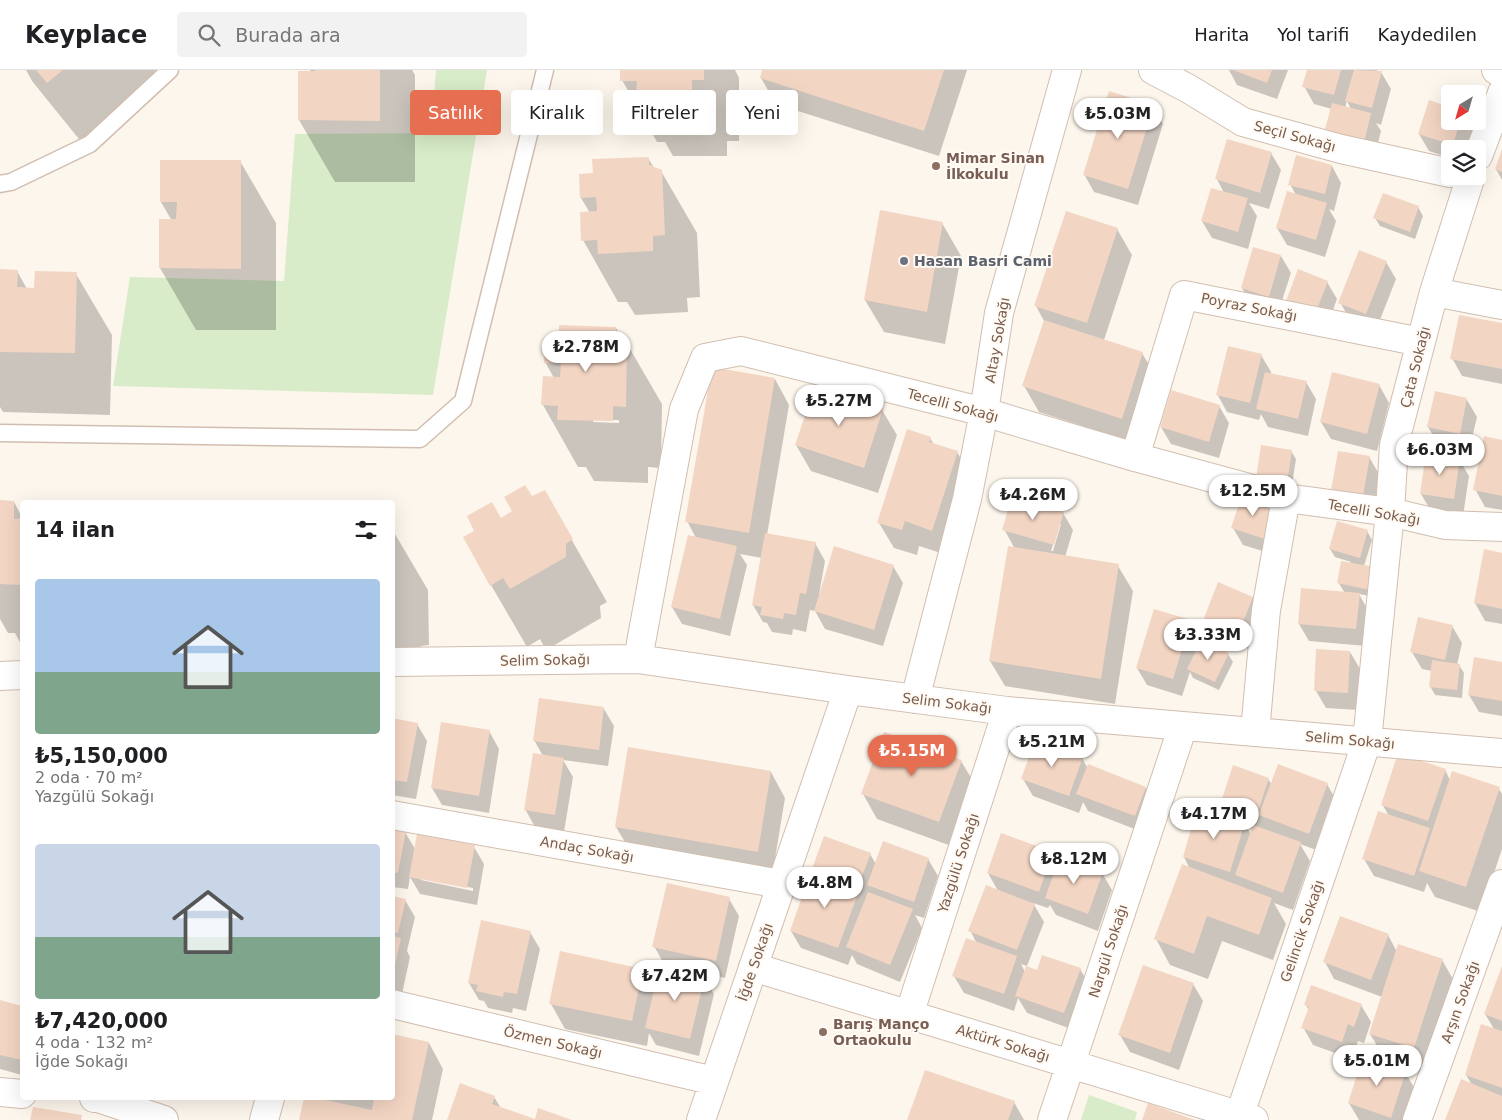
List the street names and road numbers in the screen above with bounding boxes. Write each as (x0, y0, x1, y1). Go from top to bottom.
street label: Seçil Sokağı (1252, 117, 1338, 155)
street label: Poyraz Sokağı (1200, 290, 1298, 324)
street label: Altay Sokağı (982, 296, 1012, 384)
street label: Çata Sokağı (1397, 325, 1433, 409)
street label: Tecelli Sokağı (905, 385, 1000, 425)
street label: Tecelli Sokağı (1325, 496, 1422, 528)
street label: Selim Sokağı (500, 651, 590, 669)
street label: Selim Sokağı (901, 690, 993, 716)
street label: Selim Sokağı (1304, 728, 1396, 752)
street label: Yazgülü Sokağı (934, 811, 982, 916)
street label: Andaç Sokağı (539, 833, 635, 865)
street label: Gelincik Sokağı (1277, 878, 1327, 984)
street label: Nargül Sokağı (1085, 902, 1131, 1000)
street label: İğde Sokağı (733, 920, 776, 1003)
street label: Arşın Sokağı (1438, 959, 1482, 1045)
street label: Aktürk Sokağı (954, 1021, 1052, 1065)
street label: Özmen Sokağı (502, 1022, 604, 1061)

